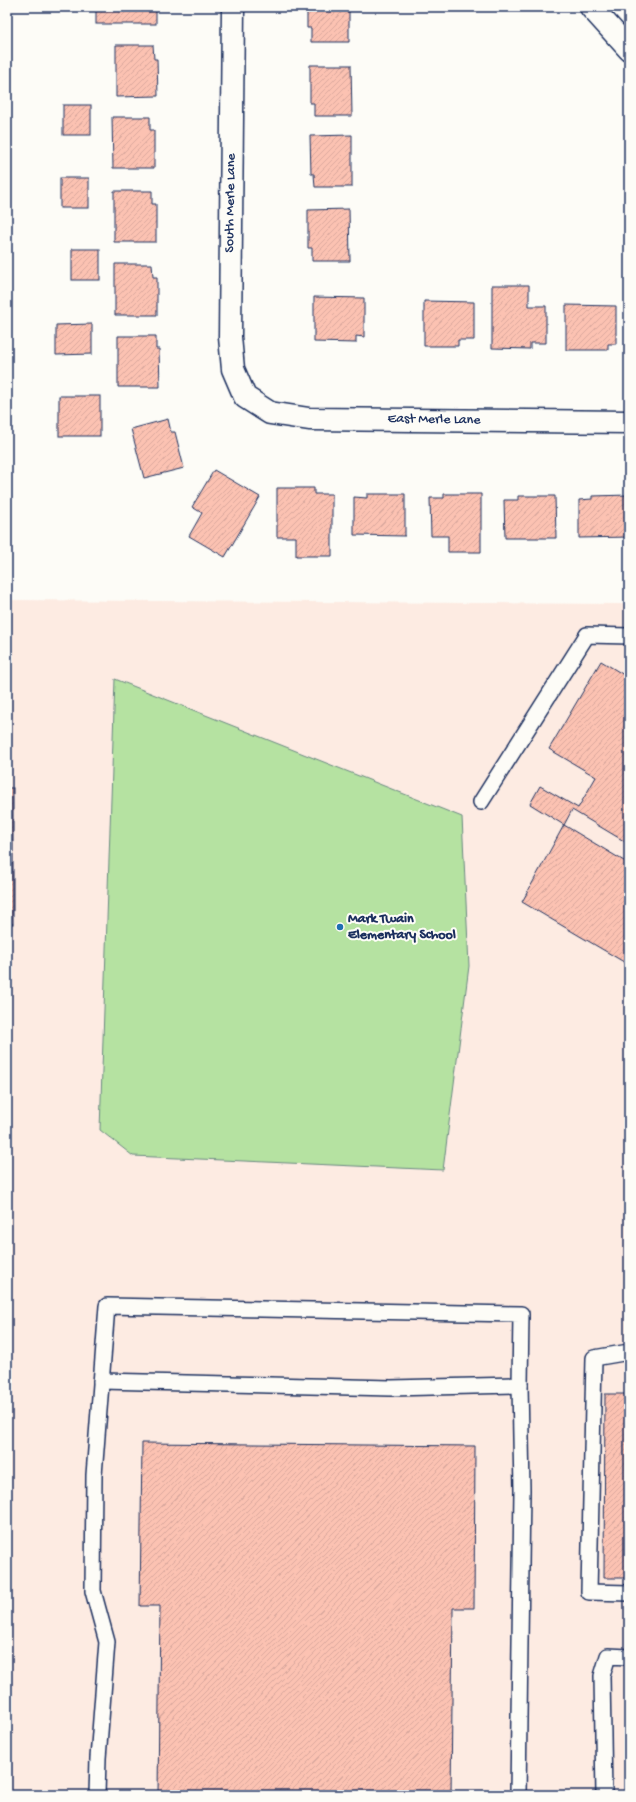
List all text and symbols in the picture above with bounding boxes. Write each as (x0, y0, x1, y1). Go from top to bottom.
street label: South Merle Lane (222, 153, 240, 253)
street label: East Merle Lane (387, 411, 481, 429)
place label: Mark Twain Elementary School (348, 911, 456, 944)
marker: Mark Twain Elementary School (335, 922, 345, 932)

